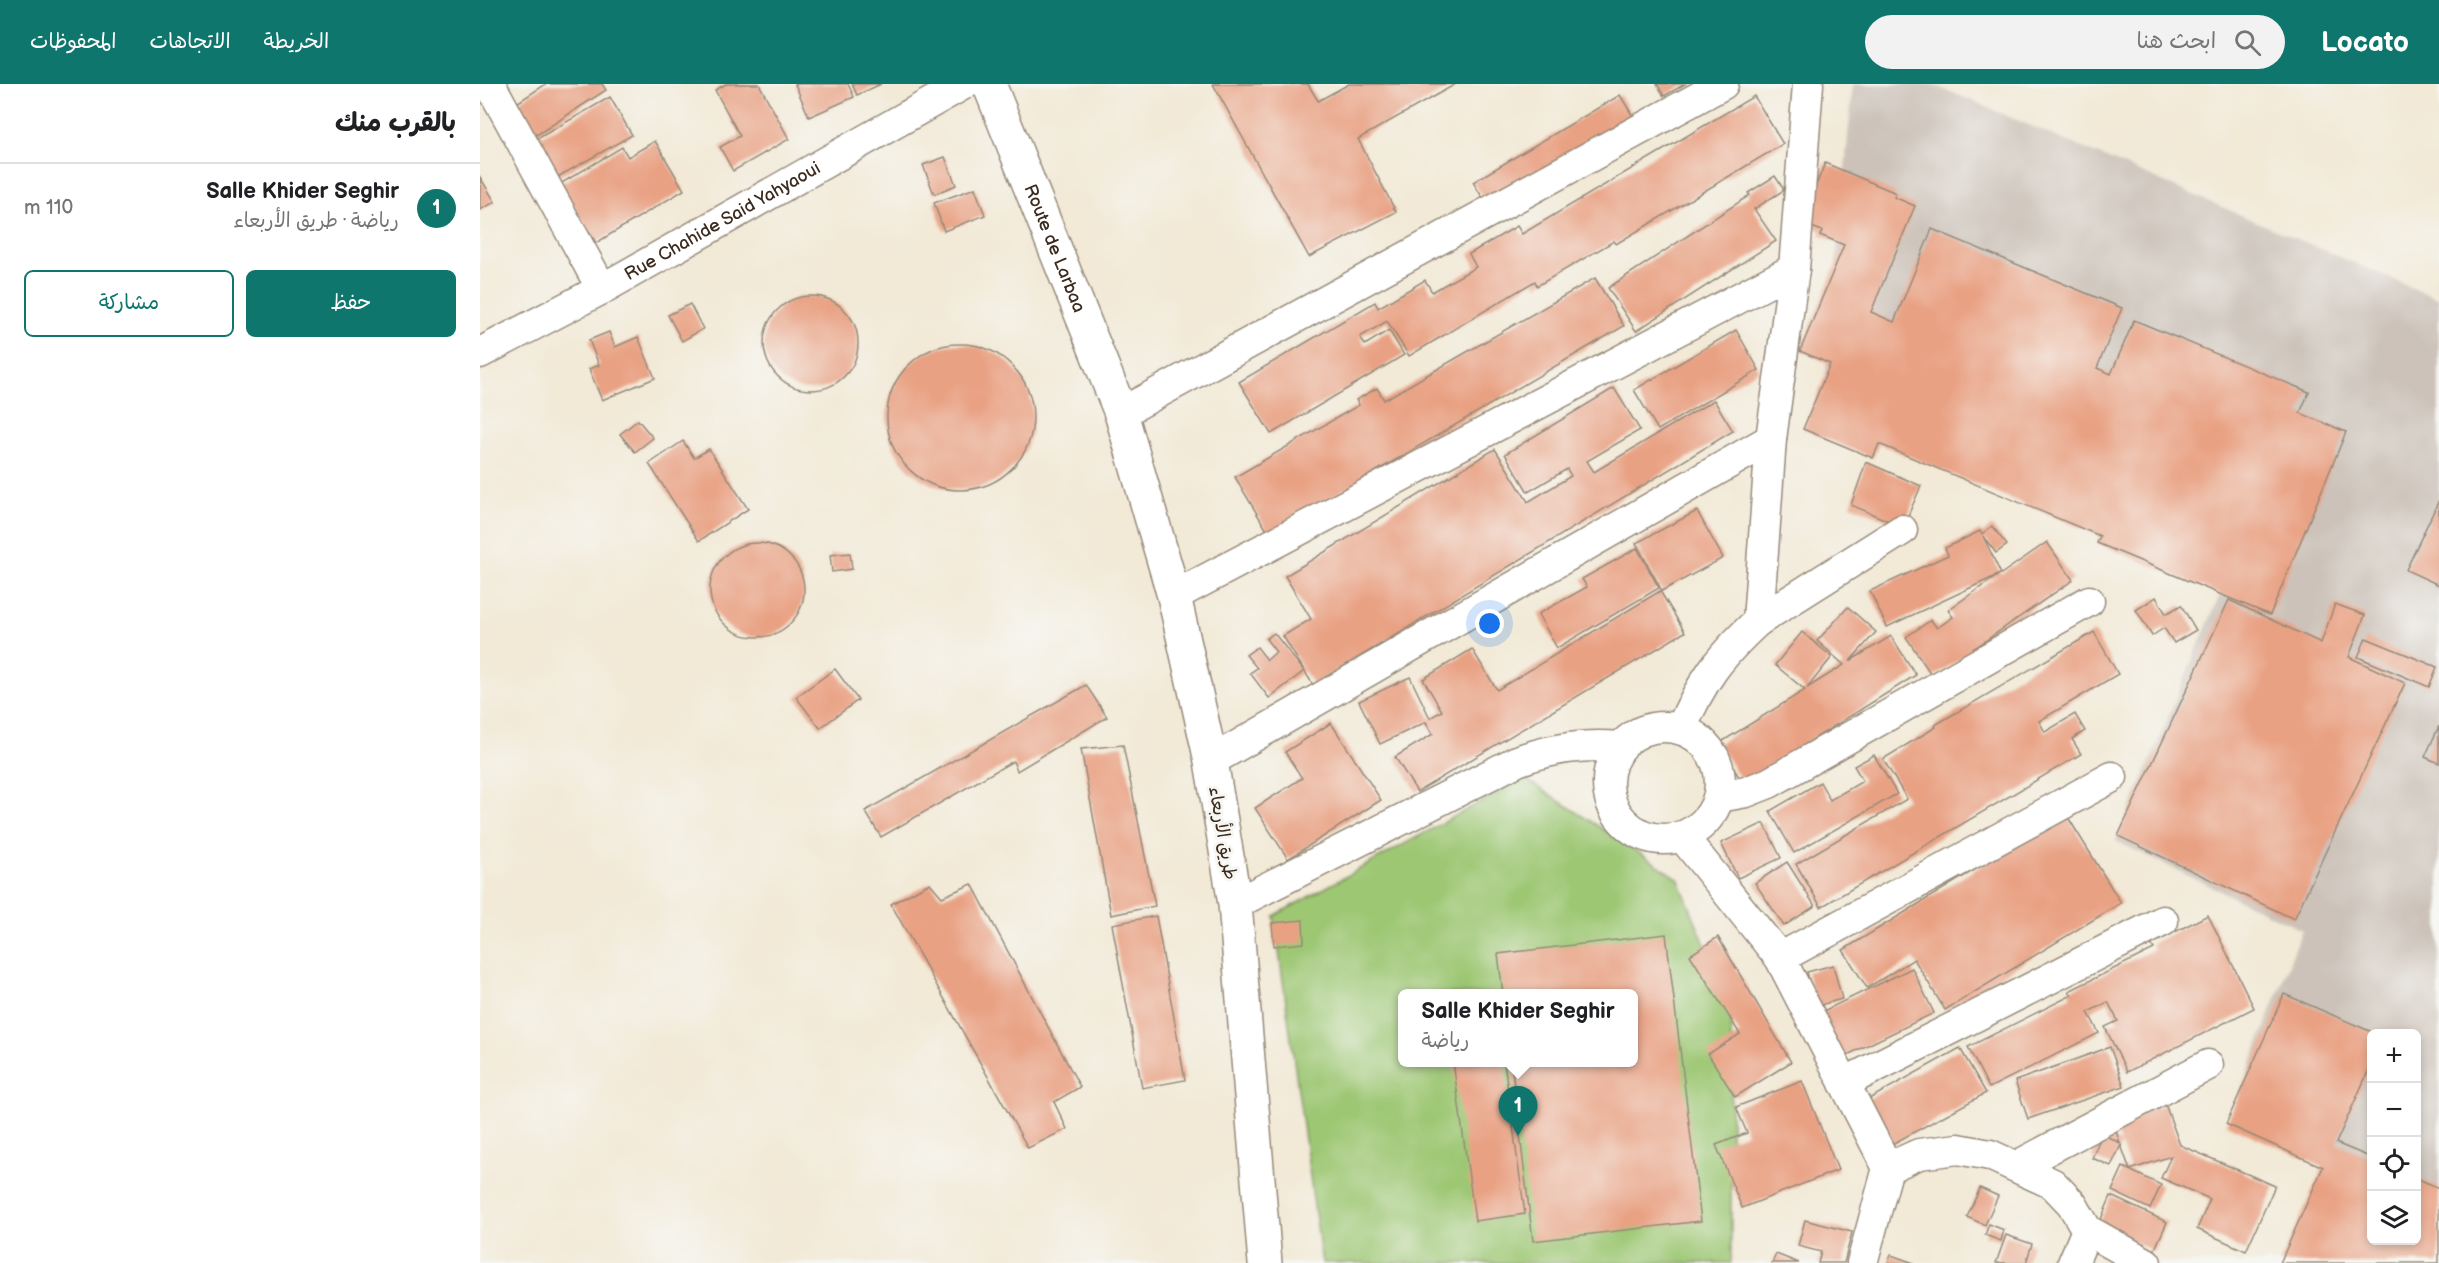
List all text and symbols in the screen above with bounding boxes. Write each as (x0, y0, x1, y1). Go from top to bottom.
search box (1865, 15, 2285, 69)
icon: search (2231, 26, 2264, 59)
text: Locato (2321, 26, 2409, 59)
text: ابحث هنا (2137, 28, 2216, 55)
text: المحفوظات (30, 29, 116, 54)
text: الاتجاهات (149, 29, 231, 54)
text: الخريطة (264, 29, 329, 54)
text: بالقرب منك (335, 108, 456, 139)
street label: Rue Chahide Said Yahyaoui (621, 158, 824, 285)
text: Salle Khider Seghir (206, 178, 399, 205)
street label: Route de Larbaa (1019, 181, 1090, 316)
text: 110 m (24, 196, 73, 220)
text: 1 (432, 196, 441, 220)
text: رياضة · طريق الأربعاء (233, 209, 399, 233)
button: مشاركة (24, 270, 234, 337)
button: حفظ (246, 270, 456, 337)
your location (1475, 609, 1504, 638)
street label: طريق الأربعاء (1204, 784, 1243, 881)
popup (1398, 989, 1638, 1067)
text: Salle Khider Seghir (1422, 998, 1614, 1025)
text: رياضة (1422, 1029, 1469, 1053)
map controls (2367, 1029, 2421, 1245)
button: + (2367, 1029, 2421, 1083)
button: − (2367, 1083, 2421, 1137)
pin: 1 (1498, 1086, 1538, 1136)
button: locate (2367, 1137, 2421, 1191)
button: layers (2367, 1191, 2421, 1245)

